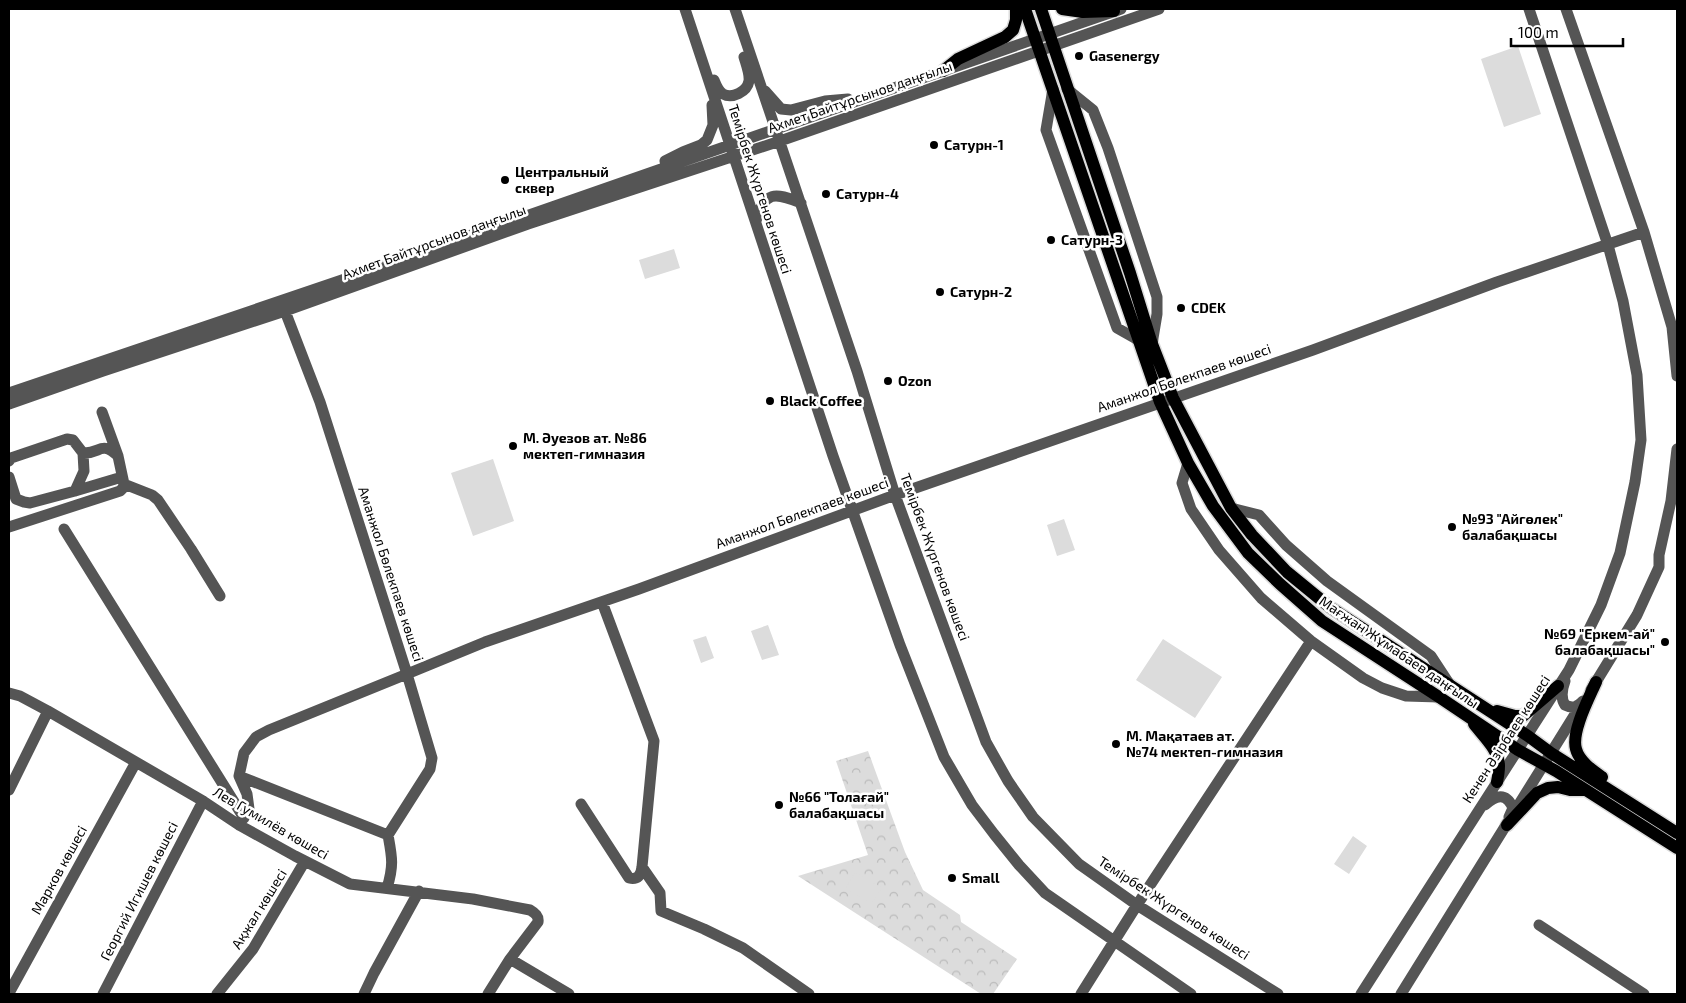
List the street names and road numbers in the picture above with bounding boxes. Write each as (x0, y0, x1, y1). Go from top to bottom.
street label: Ахмет Байтұрсынов даңғылы (765, 57, 954, 136)
street label: Темірбек Жүргенов көшесі (725, 102, 796, 276)
street label: Ахмет Байтұрсынов даңғылы (340, 200, 528, 283)
street label: Аманжол Бөлекпаев көшесі (1095, 340, 1273, 415)
street label: Темірбек Жүргенов көшесі (897, 471, 974, 643)
street label: Аманжол Бөлекпаев көшесі (713, 473, 891, 552)
street label: Аманжол Бөлекпаев көшесі (355, 484, 428, 663)
street label: Мағжан Жұмабаев даңғылы (1316, 592, 1482, 711)
street label: Кенен Әзірбаев көшесі (1458, 672, 1553, 806)
street label: Лев Гумилёв көшесі (210, 783, 332, 863)
street label: Георгий Игишев көшесі (96, 819, 181, 963)
street label: Марков көшесі (27, 822, 90, 917)
street label: Темірбек Жүргенов көшесі (1095, 852, 1253, 963)
street label: Ақжал көшесі (227, 866, 290, 952)

